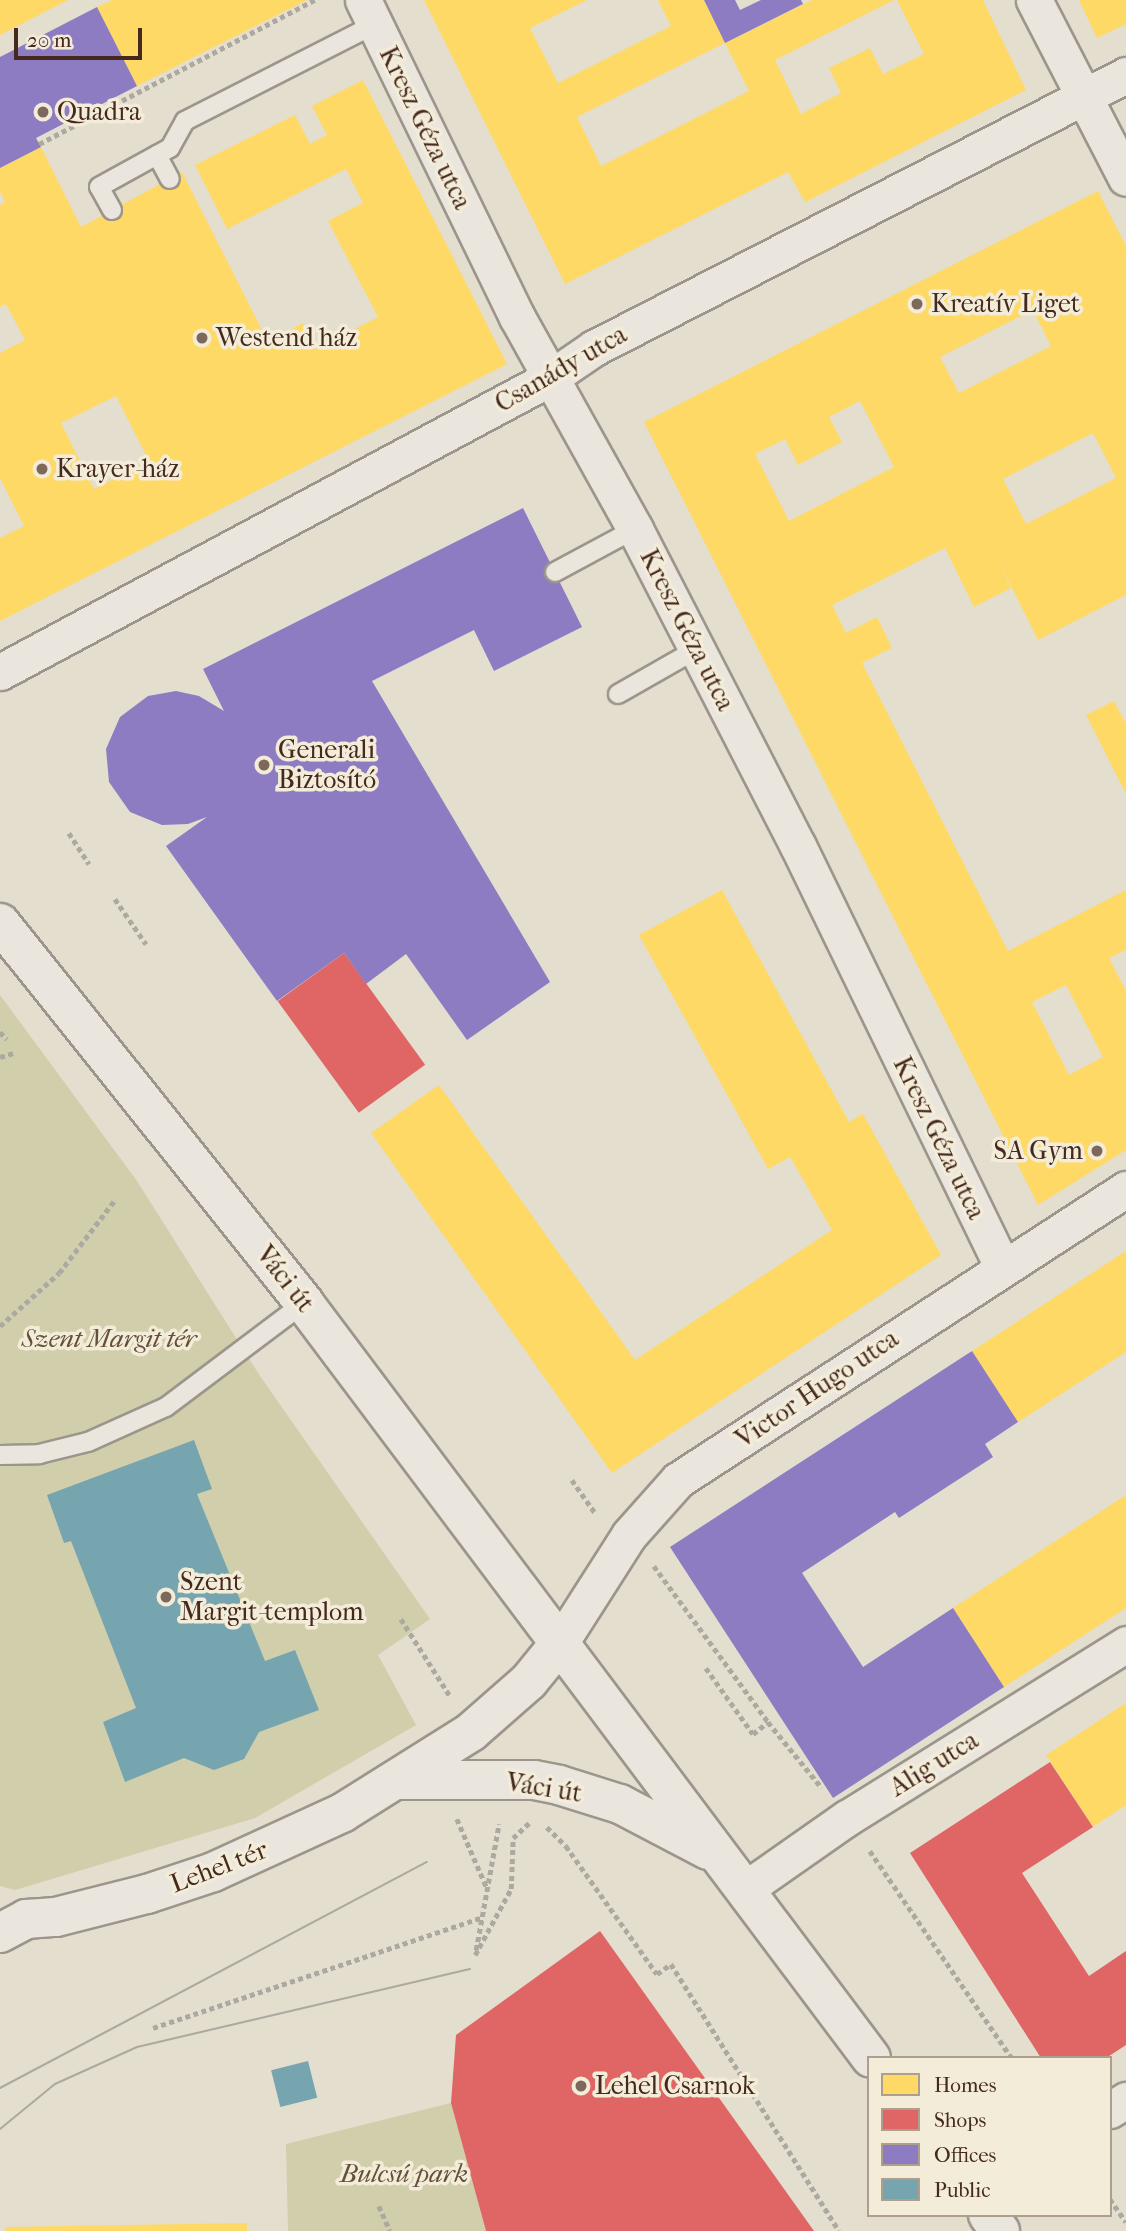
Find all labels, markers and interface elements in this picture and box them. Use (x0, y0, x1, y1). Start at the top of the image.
scale bar (18, 14, 145, 58)
text: 20 m (27, 28, 71, 52)
street label: Kresz Géza utca (372, 42, 478, 214)
place label: Quadra (57, 96, 141, 128)
marker: Quadra (35, 104, 51, 120)
place label: Kreatív Liget (931, 288, 1080, 320)
marker: Kreatív Liget (909, 296, 925, 312)
street label: Csanády utca (490, 319, 632, 419)
place label: Westend ház (216, 322, 357, 354)
marker: Westend ház (194, 330, 210, 346)
place label: Krayer-ház (56, 453, 180, 485)
marker: Krayer-ház (34, 461, 50, 477)
street label: Kresz Géza utca (633, 544, 741, 716)
place label: Generali Biztosító (278, 734, 376, 796)
marker: Generali Biztosító (256, 757, 272, 773)
street label: Kresz Géza utca (886, 1052, 992, 1224)
place label: SA Gym (993, 1135, 1083, 1167)
marker: SA Gym (1089, 1143, 1105, 1159)
street label: Váci út (249, 1239, 321, 1319)
park label: Szent Margit tér (22, 1323, 196, 1355)
street label: Victor Hugo utca (730, 1323, 904, 1455)
place label: Szent Margit-templom (180, 1566, 364, 1628)
marker: Szent Margit-templom (158, 1589, 174, 1605)
street label: Alig utca (884, 1725, 984, 1803)
street label: Váci út (504, 1767, 584, 1809)
street label: Lehel tér (166, 1834, 272, 1900)
legend (867, 2056, 1112, 2217)
place label: Lehel Csarnok (595, 2070, 755, 2102)
text: Homes (934, 2073, 996, 2097)
marker: Lehel Csarnok (573, 2078, 589, 2094)
text: Shops (934, 2108, 986, 2132)
text: Offices (934, 2143, 996, 2167)
park label: Bulcsú park (340, 2158, 468, 2190)
text: Public (934, 2178, 990, 2202)

